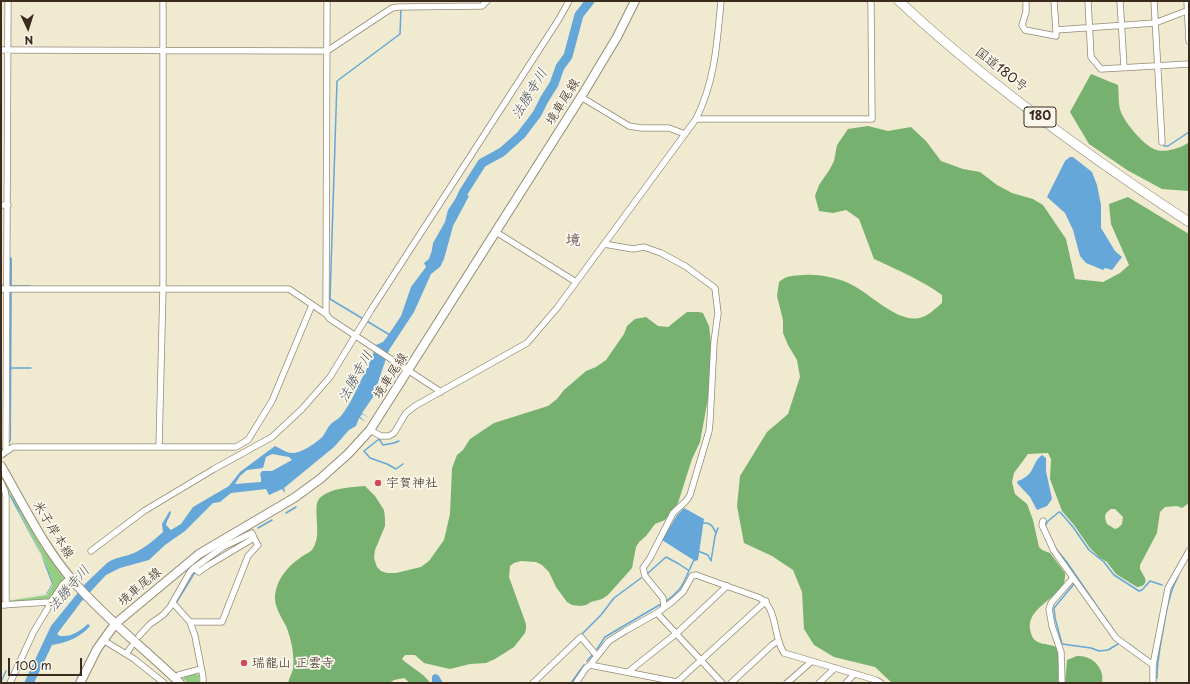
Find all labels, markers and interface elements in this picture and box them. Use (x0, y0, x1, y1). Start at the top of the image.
north arrow (8, 8, 48, 48)
text: N (24, 32, 34, 49)
street label: 国道180号 (972, 45, 1030, 95)
water label: 法勝寺川 (508, 66, 552, 122)
street label: 境車尾線 (543, 76, 583, 128)
road number: 180 (1024, 107, 1056, 127)
district label: 境 (566, 232, 580, 250)
water label: 法勝寺川 (335, 348, 377, 406)
street label: 境車尾線 (370, 350, 412, 402)
place label: 宇賀神社 (386, 475, 438, 491)
marker: 宇賀神社 (373, 478, 383, 488)
street label: 米子岸本線 (29, 498, 77, 562)
water label: 法勝寺川 (44, 562, 94, 616)
street label: 境車尾線 (115, 564, 165, 610)
scale bar (10, 650, 84, 676)
place label: 瑞龍山 正雲寺 (252, 655, 334, 671)
text: 100 m (15, 656, 52, 674)
marker: 瑞龍山 正雲寺 (239, 658, 249, 668)

